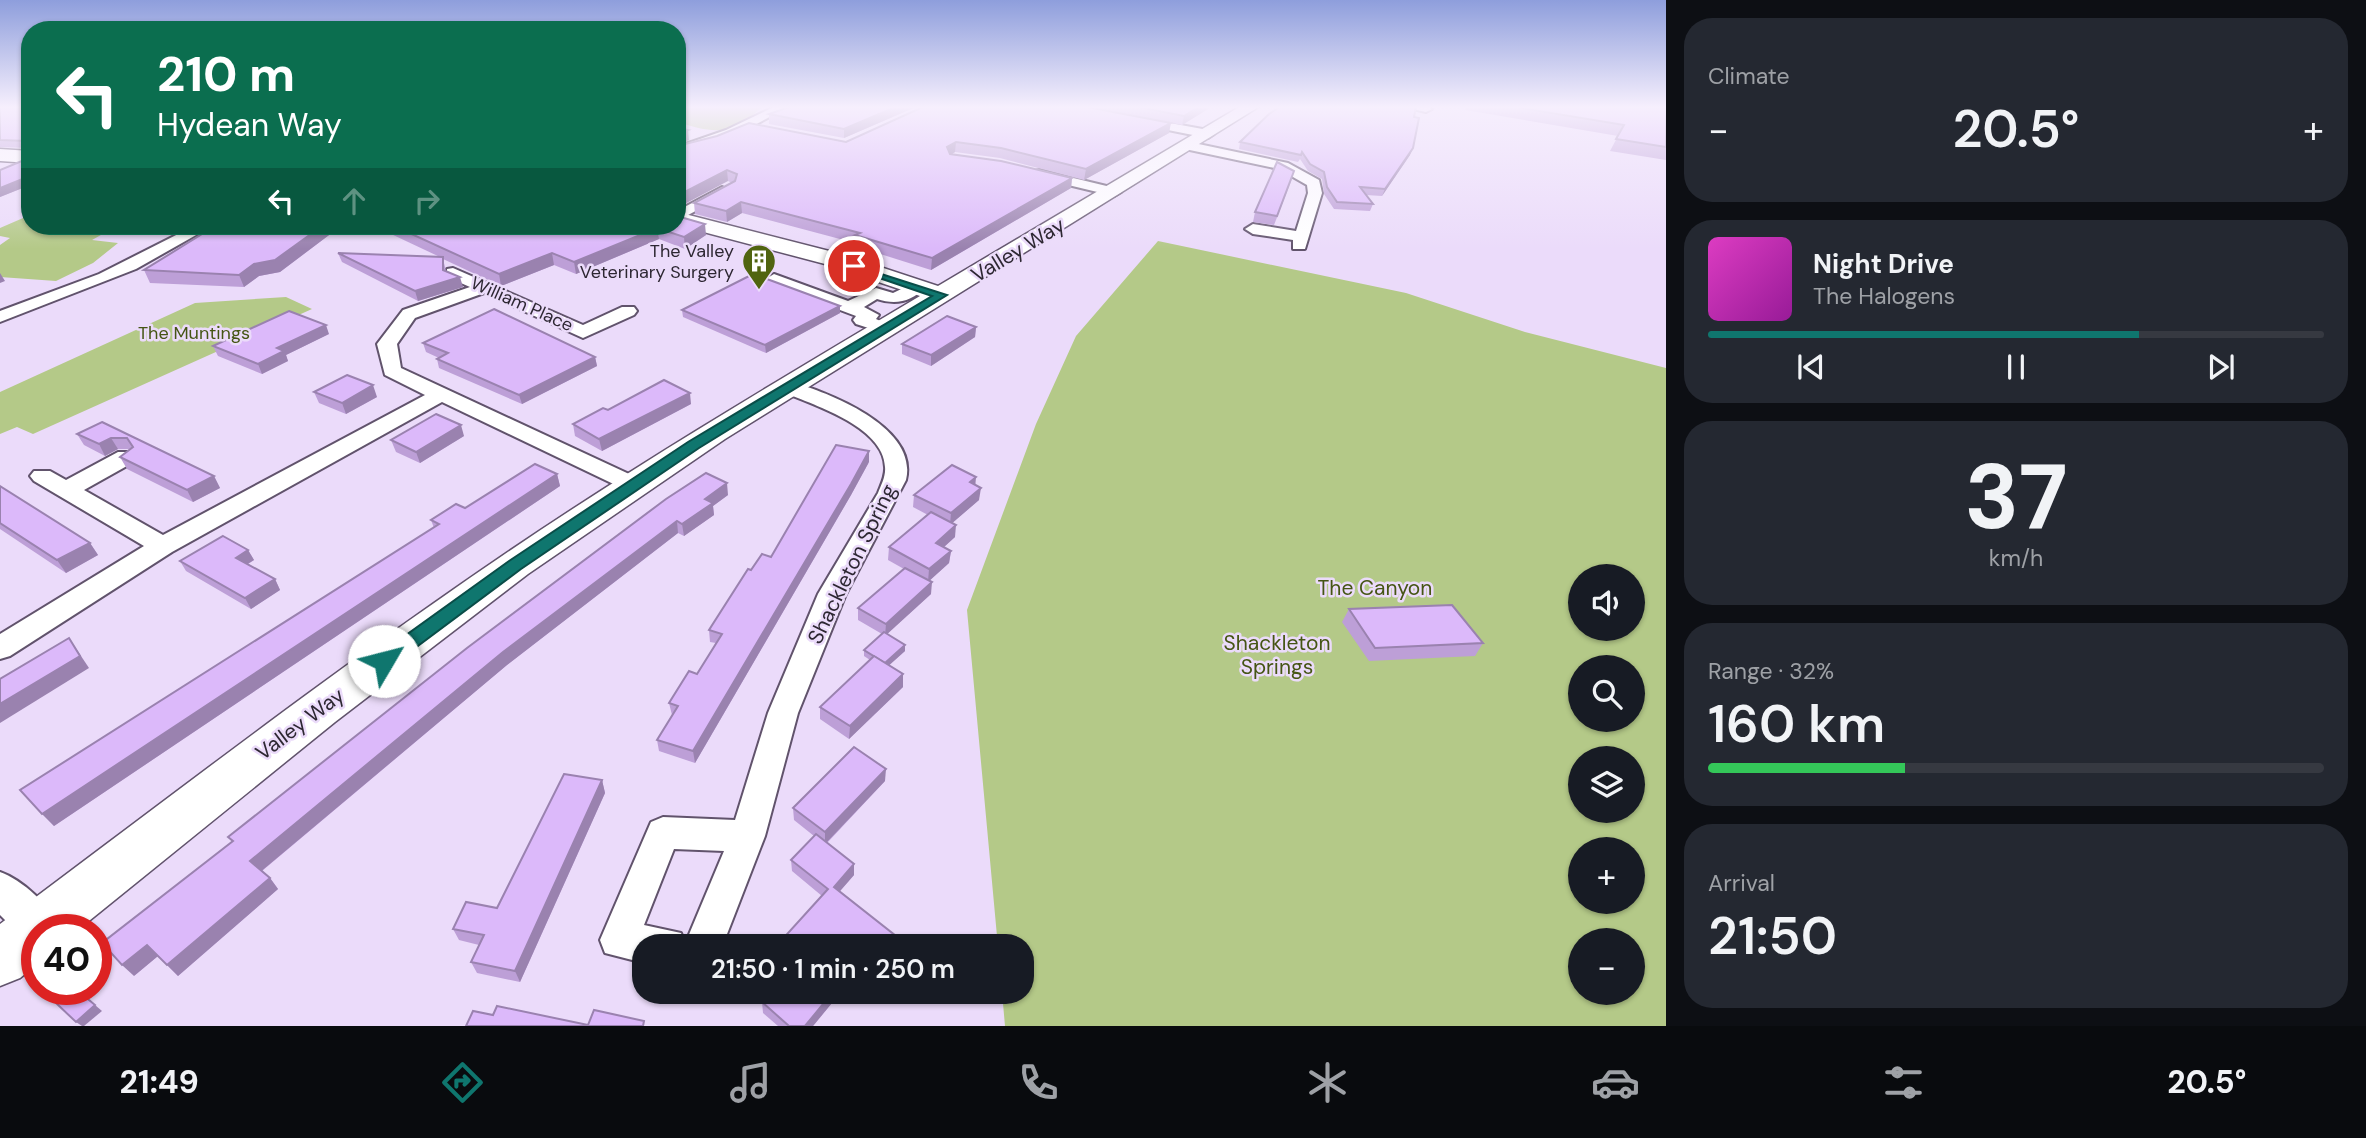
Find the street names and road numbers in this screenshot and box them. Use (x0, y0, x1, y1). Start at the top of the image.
street label: Valley Way (966, 211, 1070, 289)
street label: William Place (467, 271, 577, 337)
street label: Shackleton Spring (801, 479, 903, 649)
street label: Valley Way (250, 681, 350, 767)

